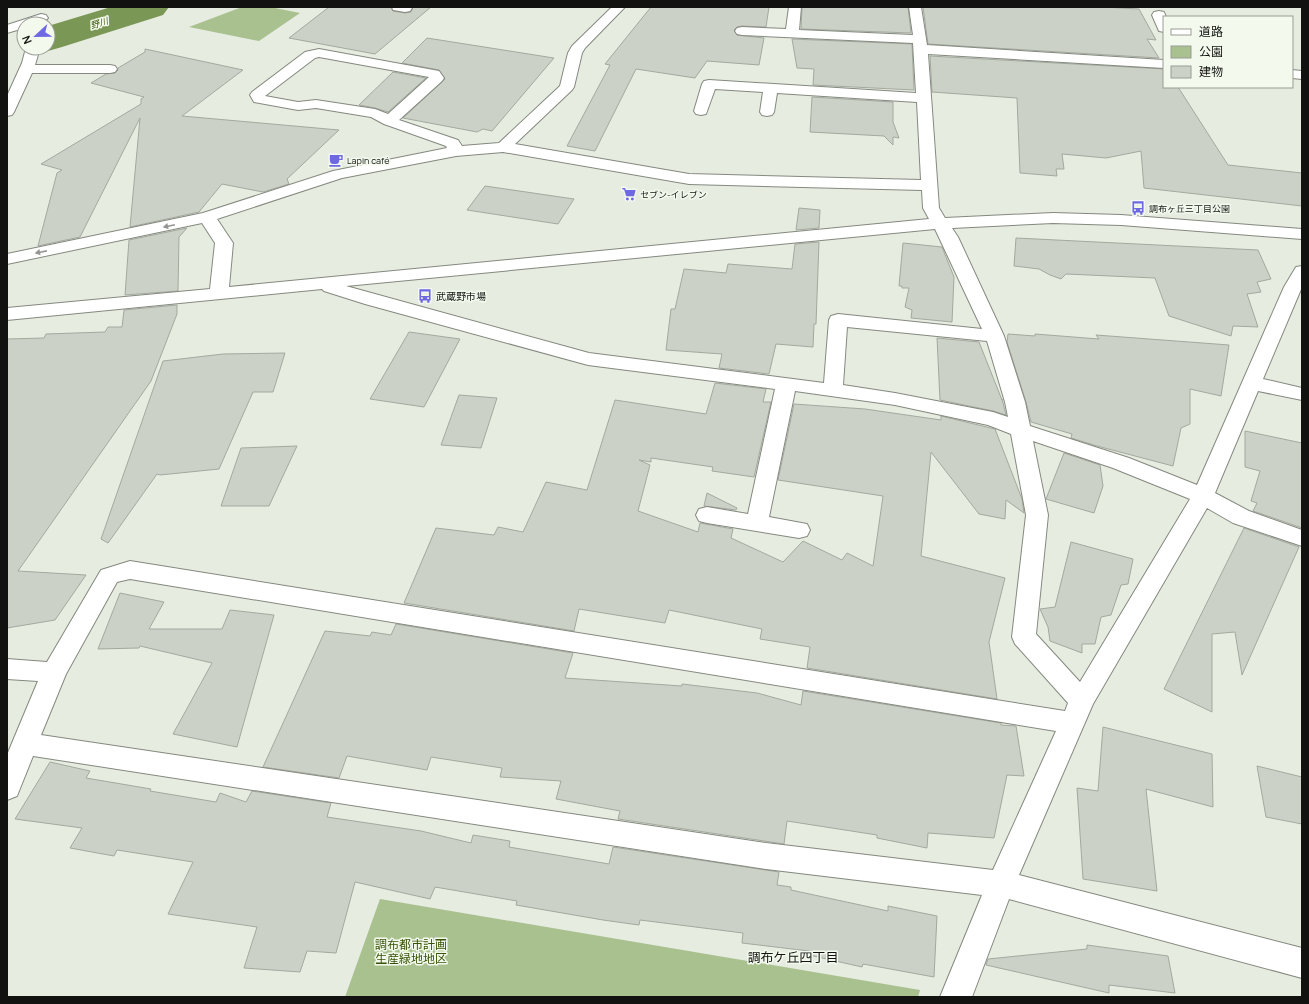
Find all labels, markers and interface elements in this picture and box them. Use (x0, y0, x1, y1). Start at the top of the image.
water label: 野川 (88, 14, 110, 32)
north arrow (16, 16, 56, 56)
legend (1163, 16, 1293, 88)
text: 道路 (1199, 23, 1223, 40)
text: N (18, 33, 35, 46)
text: 公園 (1199, 43, 1223, 60)
text: 建物 (1199, 63, 1223, 80)
cafe icon: Lapin café (328, 152, 344, 168)
place label: Lapin café (347, 154, 390, 167)
supermarket icon: セブン-イレブン (621, 186, 637, 202)
place label: セブン-イレブン (640, 188, 707, 201)
bus stop icon: 調布ヶ丘三丁目公園 (1130, 200, 1146, 216)
place label: 調布ヶ丘三丁目公園 (1149, 202, 1230, 215)
one-way arrow (163, 223, 175, 229)
one-way arrow (35, 249, 48, 255)
bus stop icon: 武蔵野市場 (417, 288, 433, 304)
place label: 武蔵野市場 (436, 289, 486, 303)
park label: 調布都市計画 生産緑地地区 (375, 936, 447, 967)
district label: 調布ケ丘四丁目 (747, 948, 839, 966)

